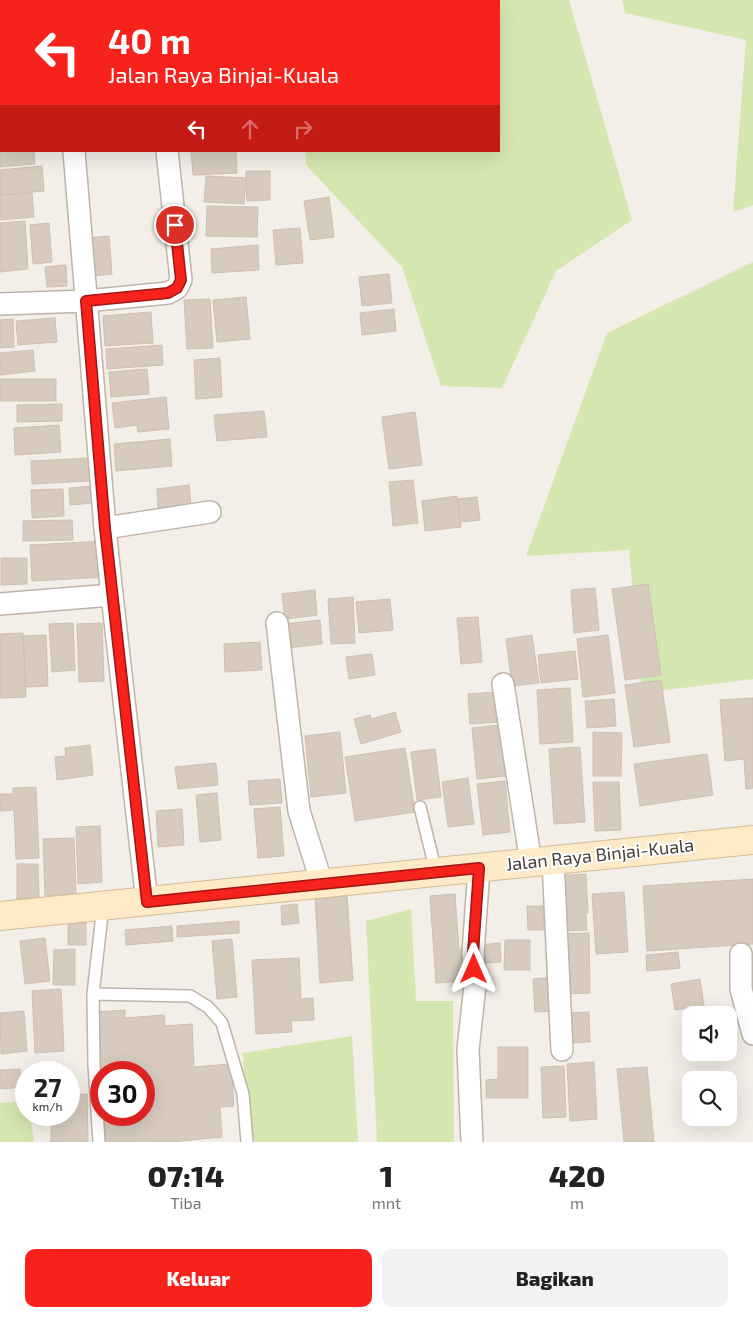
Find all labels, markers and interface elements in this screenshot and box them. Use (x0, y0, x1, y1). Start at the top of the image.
text: 40 m (108, 19, 191, 61)
icon: left (25, 20, 90, 85)
text: Jalan Raya Binjai-Kuala (108, 61, 339, 87)
icon: left (183, 115, 211, 143)
icon: ahead (236, 115, 264, 143)
icon: right (289, 115, 317, 143)
pin (154, 204, 196, 246)
icon: arrive (161, 211, 189, 239)
street label: Jalan Raya Binjai-Kuala (505, 833, 695, 875)
position arrow (447, 942, 499, 994)
map controls (682, 1006, 737, 1126)
button: sound (682, 1006, 737, 1061)
speed limit sign: 30 (90, 1061, 155, 1126)
button: search (682, 1071, 737, 1126)
text: 27 (34, 1072, 61, 1102)
text: km/h (33, 1099, 62, 1113)
text: 07:14 (148, 1157, 224, 1193)
text: 1 (380, 1157, 393, 1193)
text: 420 (549, 1157, 605, 1193)
text: Tiba (170, 1193, 201, 1212)
text: mnt (372, 1193, 401, 1212)
text: m (570, 1193, 584, 1212)
button: Keluar (25, 1249, 372, 1307)
button: Bagikan (382, 1249, 728, 1307)

